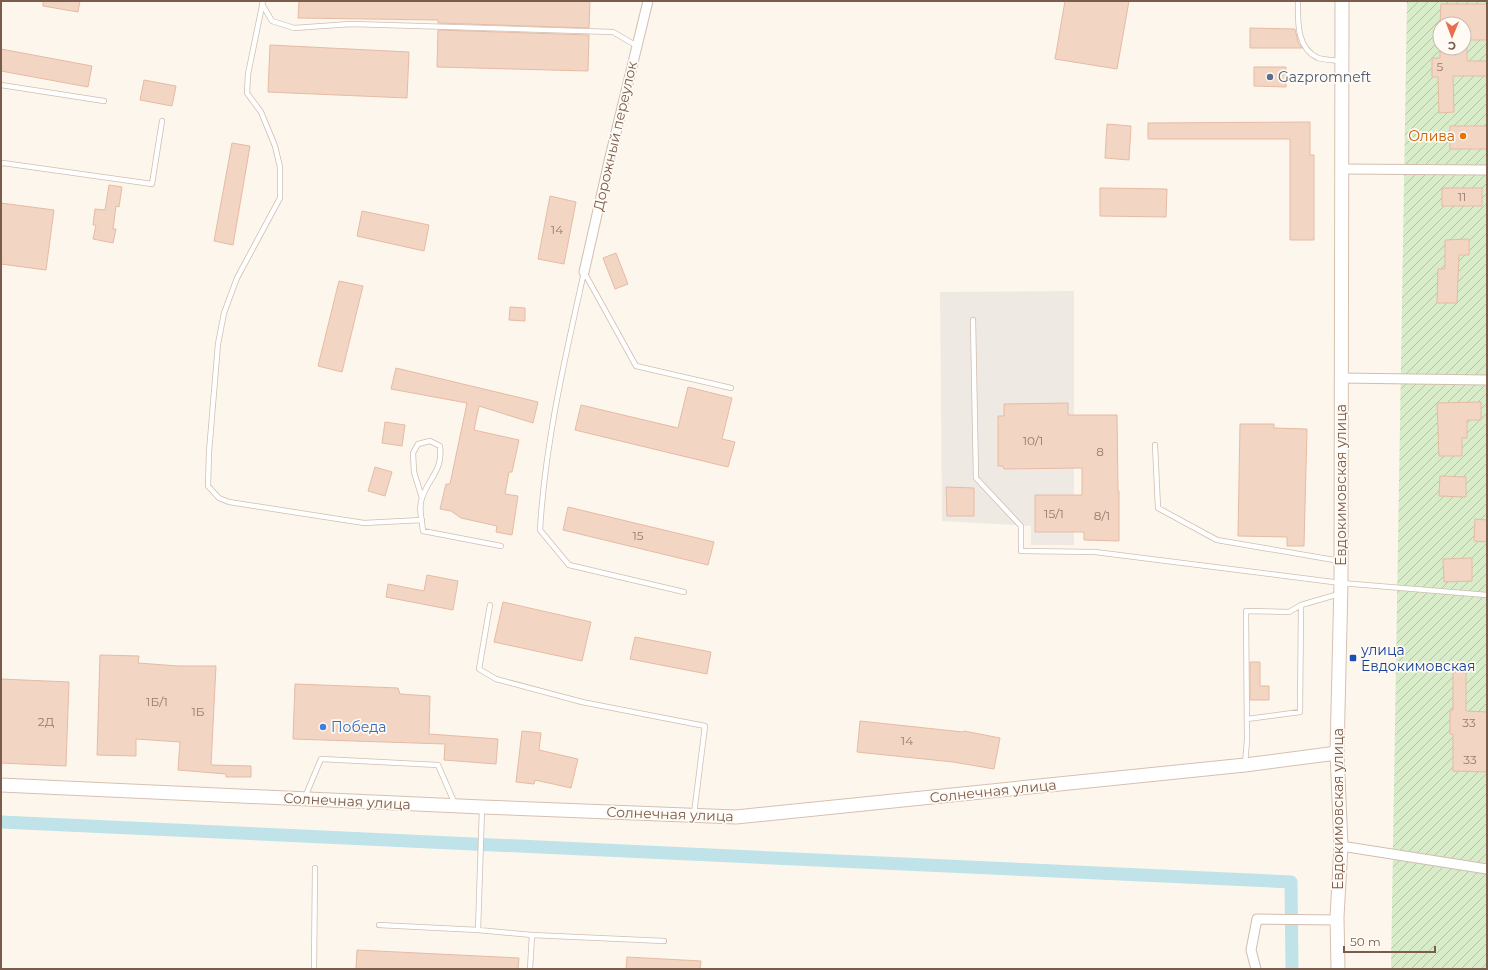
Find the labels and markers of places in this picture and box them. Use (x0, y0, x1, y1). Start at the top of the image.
place label: Gazpromneft (1278, 68, 1371, 86)
marker: Gazpromneft (1265, 72, 1275, 82)
place label: Олива (1408, 127, 1455, 145)
marker: Олива (1458, 131, 1468, 141)
place label: улица Евдокимовская (1360, 641, 1476, 675)
marker: улица Евдокимовская (1348, 653, 1358, 663)
place label: Победа (331, 718, 386, 736)
marker: Победа (318, 722, 328, 732)

